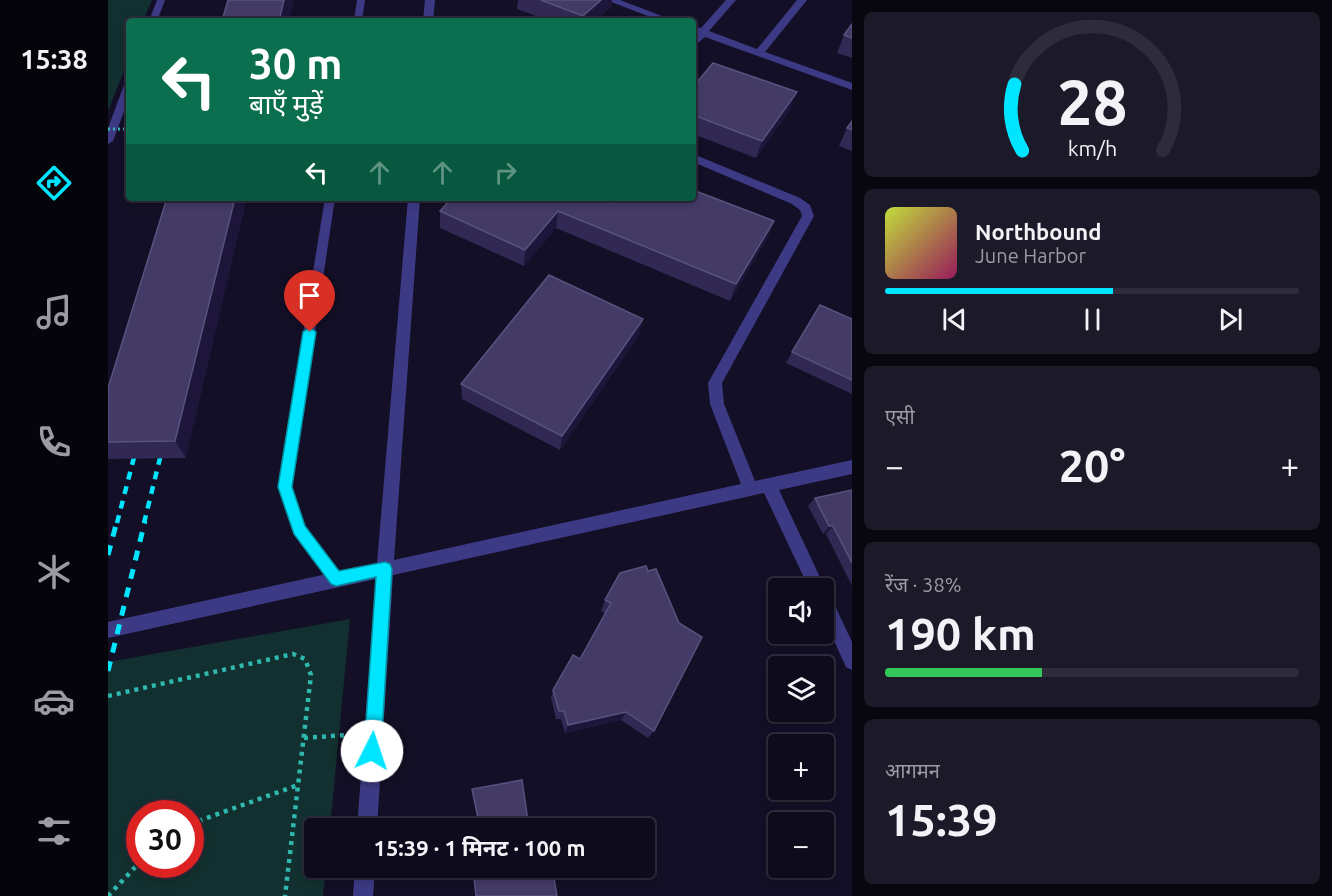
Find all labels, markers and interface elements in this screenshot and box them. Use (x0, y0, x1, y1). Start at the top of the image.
text: 30 m (249, 40, 343, 87)
icon: left (150, 42, 228, 120)
text: 15:38 (20, 44, 88, 74)
text: 28 (1057, 68, 1127, 138)
text: बाएँ मुड़ें (249, 89, 323, 119)
text: km/h (1067, 137, 1117, 161)
icon: left (300, 156, 333, 189)
icon: ahead (363, 156, 396, 189)
icon: ahead (426, 156, 459, 189)
icon: right (489, 156, 522, 189)
icon: directions (33, 162, 75, 204)
text: Northbound (975, 219, 1101, 244)
text: June Harbor (975, 244, 1086, 267)
pin (284, 270, 335, 332)
icon: arrive (293, 279, 326, 312)
icon: music (33, 291, 75, 333)
icon: previous (938, 303, 971, 336)
icon: pause (1076, 303, 1109, 336)
icon: next (1214, 303, 1247, 336)
text: एसी (885, 405, 915, 428)
icon: phone (33, 421, 75, 463)
text: 20° (1059, 440, 1125, 491)
text: − (885, 447, 904, 484)
text: + (1280, 447, 1299, 484)
icon: climate (33, 551, 75, 593)
text: रेंज · 38% (885, 573, 961, 596)
map controls (768, 578, 834, 878)
button: sound (768, 578, 834, 644)
text: 190 km (885, 608, 1036, 659)
button: layers (768, 656, 834, 722)
icon: car (33, 680, 75, 722)
position arrow (340, 719, 404, 783)
button: + (768, 734, 834, 800)
text: आगमन (885, 759, 940, 782)
text: 15:39 (885, 794, 998, 845)
speed limit sign: 30 (126, 800, 204, 878)
icon: filters (33, 810, 75, 852)
button: − (768, 812, 834, 878)
text: 15:39 · 1 मिनट · 100 m (374, 835, 585, 860)

